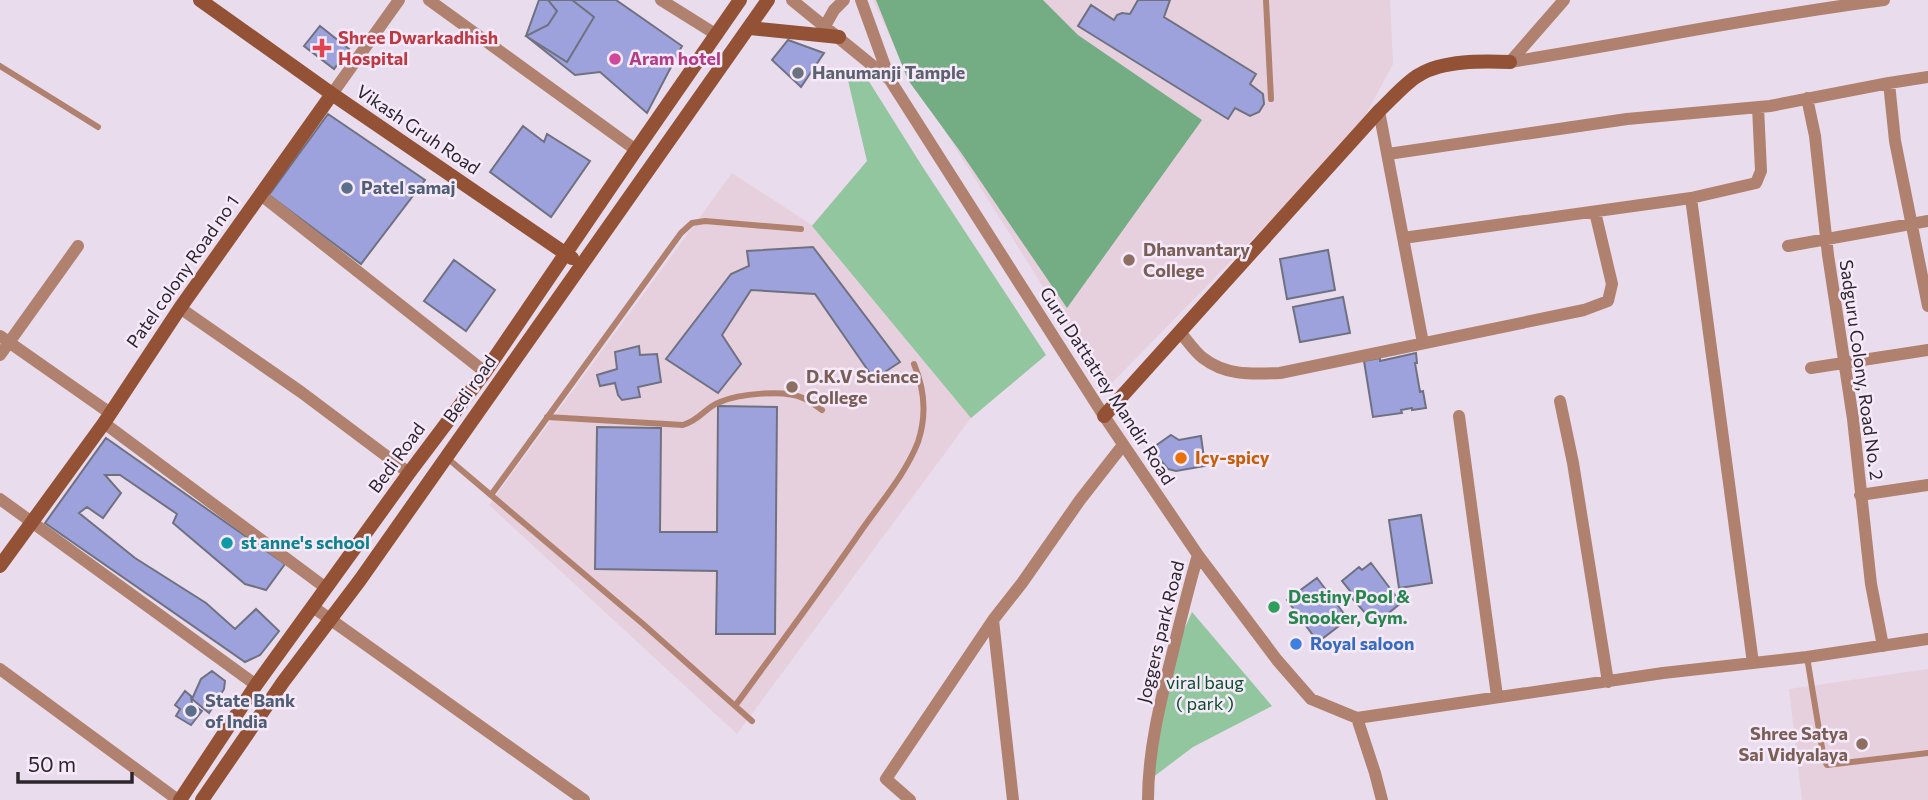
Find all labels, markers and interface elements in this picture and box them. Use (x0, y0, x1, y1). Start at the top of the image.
place label: Shree Dwarkadhish Hospital (338, 26, 498, 69)
marker: Shree Dwarkadhish Hospital (312, 38, 332, 58)
place label: Aram hotel (629, 47, 721, 69)
marker: Aram hotel (607, 51, 623, 67)
place label: Hanumanji Tample (812, 61, 965, 83)
marker: Hanumanji Tample (790, 65, 806, 81)
street label: Vikash Gruh Road (353, 80, 485, 179)
place label: Patel samaj (361, 176, 456, 198)
marker: Patel samaj (339, 180, 355, 196)
street label: Patel colony Road no 1 (121, 191, 243, 352)
place label: Dhanvantary College (1143, 238, 1250, 281)
marker: Dhanvantary College (1121, 252, 1137, 268)
street label: Sadguru Colony, Road No. 2 (1836, 258, 1888, 482)
street label: Guru Dattatrey Mandir Road (1036, 282, 1180, 489)
street label: Bedi road (438, 351, 500, 426)
place label: D.K.V Science College (806, 365, 919, 408)
marker: D.K.V Science College (784, 379, 800, 395)
street label: Bedi Road (363, 418, 429, 497)
place label: Icy-spicy (1195, 446, 1270, 468)
marker: Icy-spicy (1173, 450, 1189, 466)
place label: st anne's school (241, 531, 370, 553)
marker: st anne's school (219, 535, 235, 551)
street label: Joggers park Road (1132, 558, 1188, 705)
place label: Destiny Pool & Snooker, Gym. (1288, 585, 1410, 628)
marker: Destiny Pool & Snooker, Gym. (1266, 599, 1282, 615)
place label: Royal saloon (1310, 632, 1414, 654)
marker: Royal saloon (1288, 636, 1304, 652)
park label: viral baug ( park ) (1166, 671, 1244, 714)
place label: State Bank of India (205, 689, 296, 732)
marker: State Bank of India (183, 703, 199, 719)
place label: Shree Satya Sai Vidyalaya (1738, 722, 1848, 765)
marker: Shree Satya Sai Vidyalaya (1854, 736, 1870, 752)
scale bar (18, 740, 131, 784)
text: 50 m (28, 751, 76, 776)

